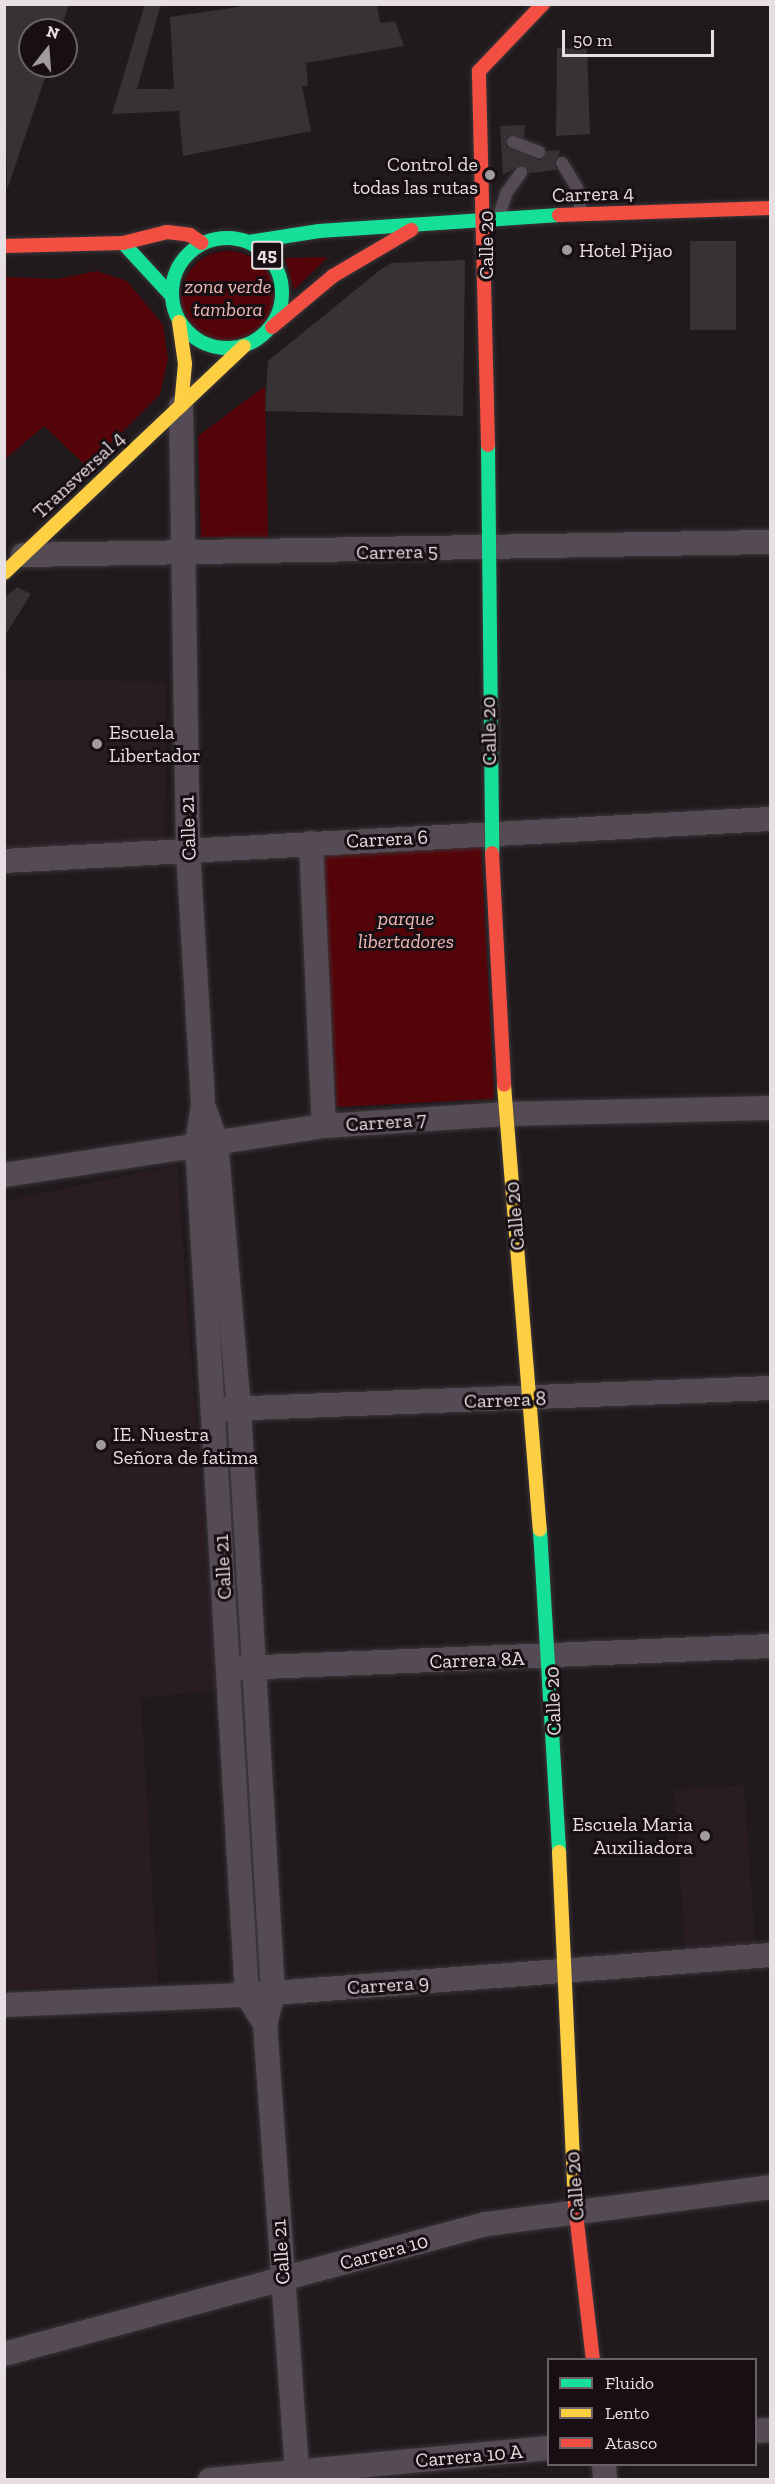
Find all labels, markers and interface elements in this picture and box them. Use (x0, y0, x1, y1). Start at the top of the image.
north arrow (18, 18, 78, 78)
scale bar (565, 18, 716, 56)
text: N (44, 21, 61, 43)
text: 50 m (573, 29, 612, 51)
place label: Control de todas las rutas (353, 152, 478, 199)
marker: Control de todas las rutas (483, 168, 497, 182)
street label: Carrera 4 (552, 181, 634, 207)
street label: Calle 20 (474, 211, 498, 279)
place label: Hotel Pijao (579, 238, 673, 262)
road number: 45 (250, 240, 284, 270)
marker: Hotel Pijao (560, 243, 574, 257)
park label: zona verde tambora (184, 275, 272, 322)
street label: Transversal 4 (28, 426, 130, 524)
street label: Carrera 5 (356, 539, 438, 565)
street label: Calle 20 (476, 696, 502, 766)
place label: Escuela Libertador (109, 720, 201, 767)
marker: Escuela Libertador (90, 737, 104, 751)
street label: Calle 21 (175, 795, 201, 861)
street label: Carrera 6 (345, 825, 429, 853)
park label: parque libertadores (358, 907, 454, 954)
street label: Carrera 7 (345, 1107, 427, 1137)
street label: Calle 20 (500, 1181, 530, 1251)
street label: Carrera 8 (464, 1387, 546, 1413)
place label: IE. Nuestra Señora de fatima (113, 1422, 258, 1469)
marker: IE. Nuestra Señora de fatima (94, 1438, 108, 1452)
street label: Calle 21 (209, 1534, 237, 1600)
street label: Carrera 8A (429, 1646, 525, 1674)
street label: Calle 20 (540, 1666, 566, 1736)
place label: Escuela Maria Auxiliadora (572, 1812, 693, 1859)
marker: Escuela Maria Auxiliadora (698, 1829, 712, 1843)
street label: Carrera 9 (346, 1970, 430, 2000)
street label: Calle 20 (561, 2151, 589, 2221)
street label: Calle 21 (267, 2219, 295, 2285)
street label: Carrera 10 (337, 2229, 431, 2275)
legend (547, 2358, 757, 2466)
text: Fluido (605, 2372, 654, 2394)
text: Lento (605, 2402, 650, 2424)
text: Atasco (605, 2432, 657, 2454)
street label: Carrera 10 A (414, 2439, 524, 2473)

